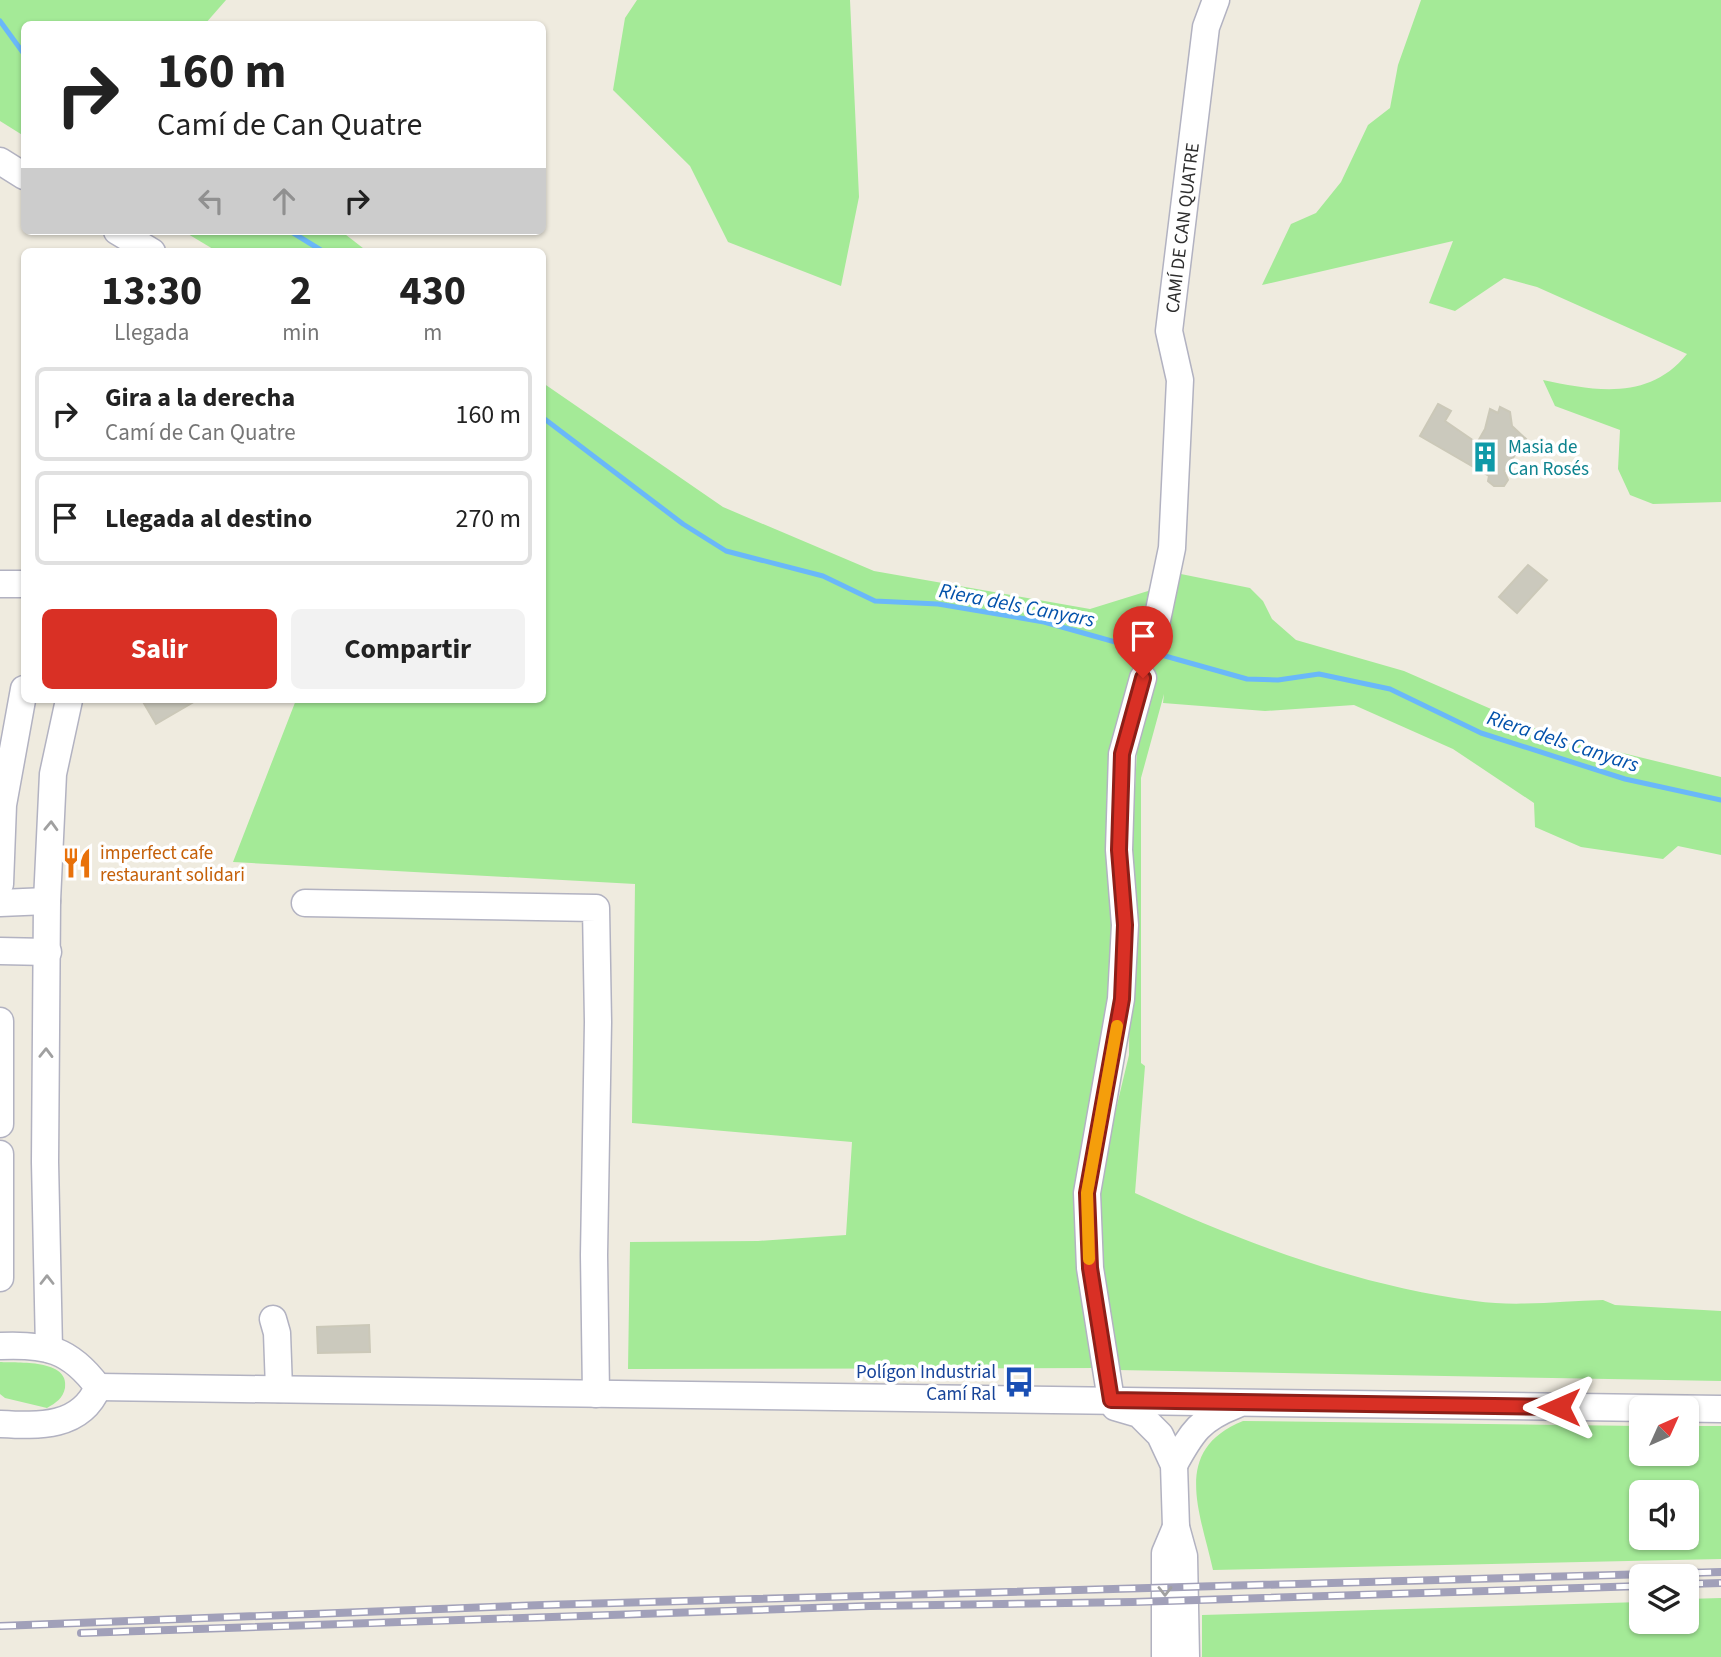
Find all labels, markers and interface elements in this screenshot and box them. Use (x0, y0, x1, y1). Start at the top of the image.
text: 160 m (157, 37, 286, 107)
icon: right (42, 49, 133, 140)
text: Camí de Can Quatre (157, 102, 422, 148)
street label: CAMÍ DE CAN QUATRE (1159, 141, 1207, 315)
icon: left (192, 182, 230, 220)
icon: ahead (265, 182, 303, 220)
icon: right (338, 182, 376, 220)
text: 13:30 (101, 261, 202, 321)
text: 2 (290, 261, 312, 321)
text: 430 (399, 261, 466, 321)
text: Llegada (114, 316, 189, 349)
text: min (282, 316, 320, 349)
text: m (423, 316, 442, 349)
text: Gira a la derecha (105, 379, 295, 416)
icon: right (46, 395, 84, 433)
text: 160 m (455, 396, 521, 433)
text: Camí de Can Quatre (105, 416, 296, 449)
place label: Masia de Can Rosés (1508, 434, 1589, 483)
building icon: Masia de Can Rosés (1468, 440, 1502, 474)
icon: arrive (46, 499, 84, 537)
text: Llegada al destino (105, 500, 312, 537)
text: 270 m (455, 500, 521, 537)
water label: Riera dels Canyars (937, 575, 1097, 635)
pin (1113, 606, 1173, 678)
button: Salir (42, 609, 277, 689)
button: Compartir (291, 609, 525, 689)
icon: arrive (1124, 617, 1162, 655)
water label: Riera dels Canyars (1483, 702, 1643, 780)
one-way arrow (44, 820, 59, 831)
place label: imperfect cafe restaurant solidari (100, 840, 245, 889)
restaurant icon: imperfect cafe restaurant solidari (60, 846, 94, 880)
one-way arrow (39, 1047, 54, 1058)
one-way arrow (39, 1275, 55, 1285)
place label: Polígon Industrial Camí Ral (856, 1359, 996, 1408)
bus stop icon: Polígon Industrial Camí Ral (1002, 1365, 1036, 1399)
position arrow (1522, 1370, 1596, 1444)
north arrow (1629, 1396, 1699, 1466)
map controls (1629, 1396, 1699, 1634)
button: sound (1629, 1480, 1699, 1550)
button: layers (1629, 1564, 1699, 1634)
one-way arrow (1157, 1586, 1173, 1597)

